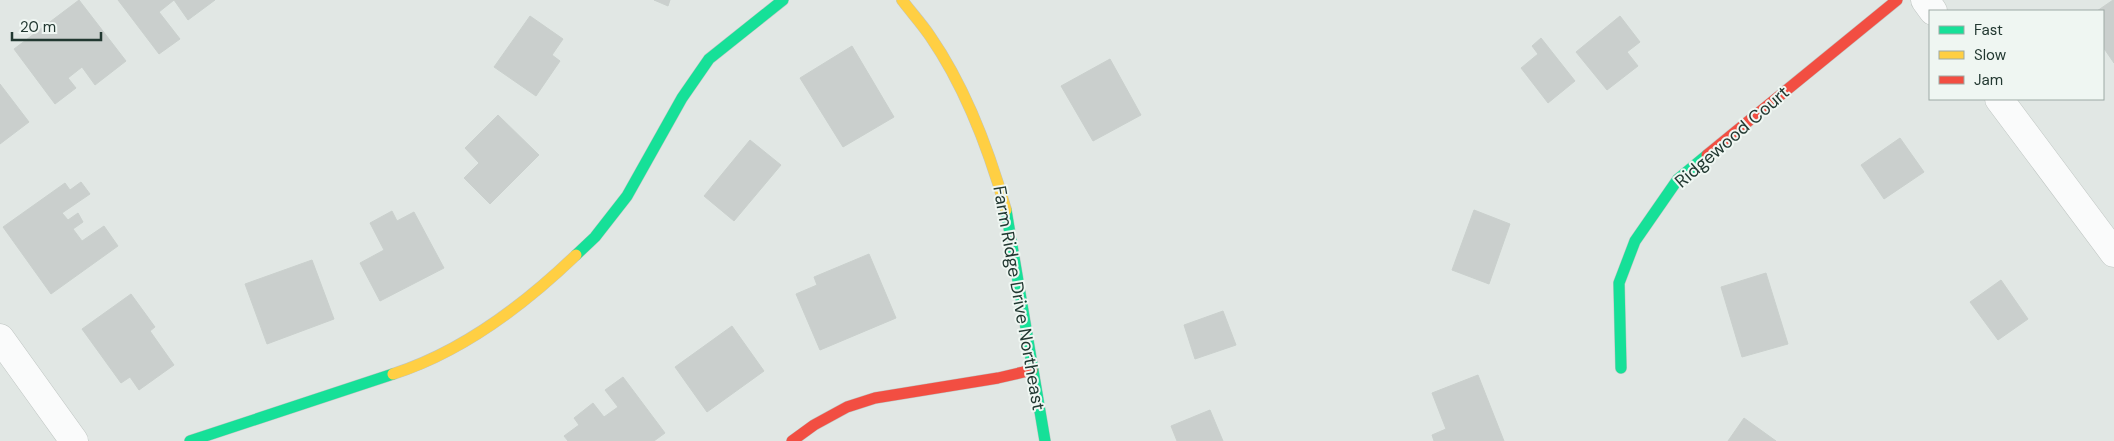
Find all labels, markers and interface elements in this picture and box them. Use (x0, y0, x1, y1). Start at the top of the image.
scale bar (12, 10, 101, 42)
legend (1929, 10, 2104, 100)
text: 20 m (20, 17, 56, 37)
text: Fast (1974, 20, 2003, 40)
text: Slow (1974, 45, 2007, 65)
text: Jam (1974, 70, 2003, 90)
street label: Ridgewood Court (1670, 81, 1794, 193)
street label: Farm Ridge Drive Northeast (987, 184, 1051, 412)

